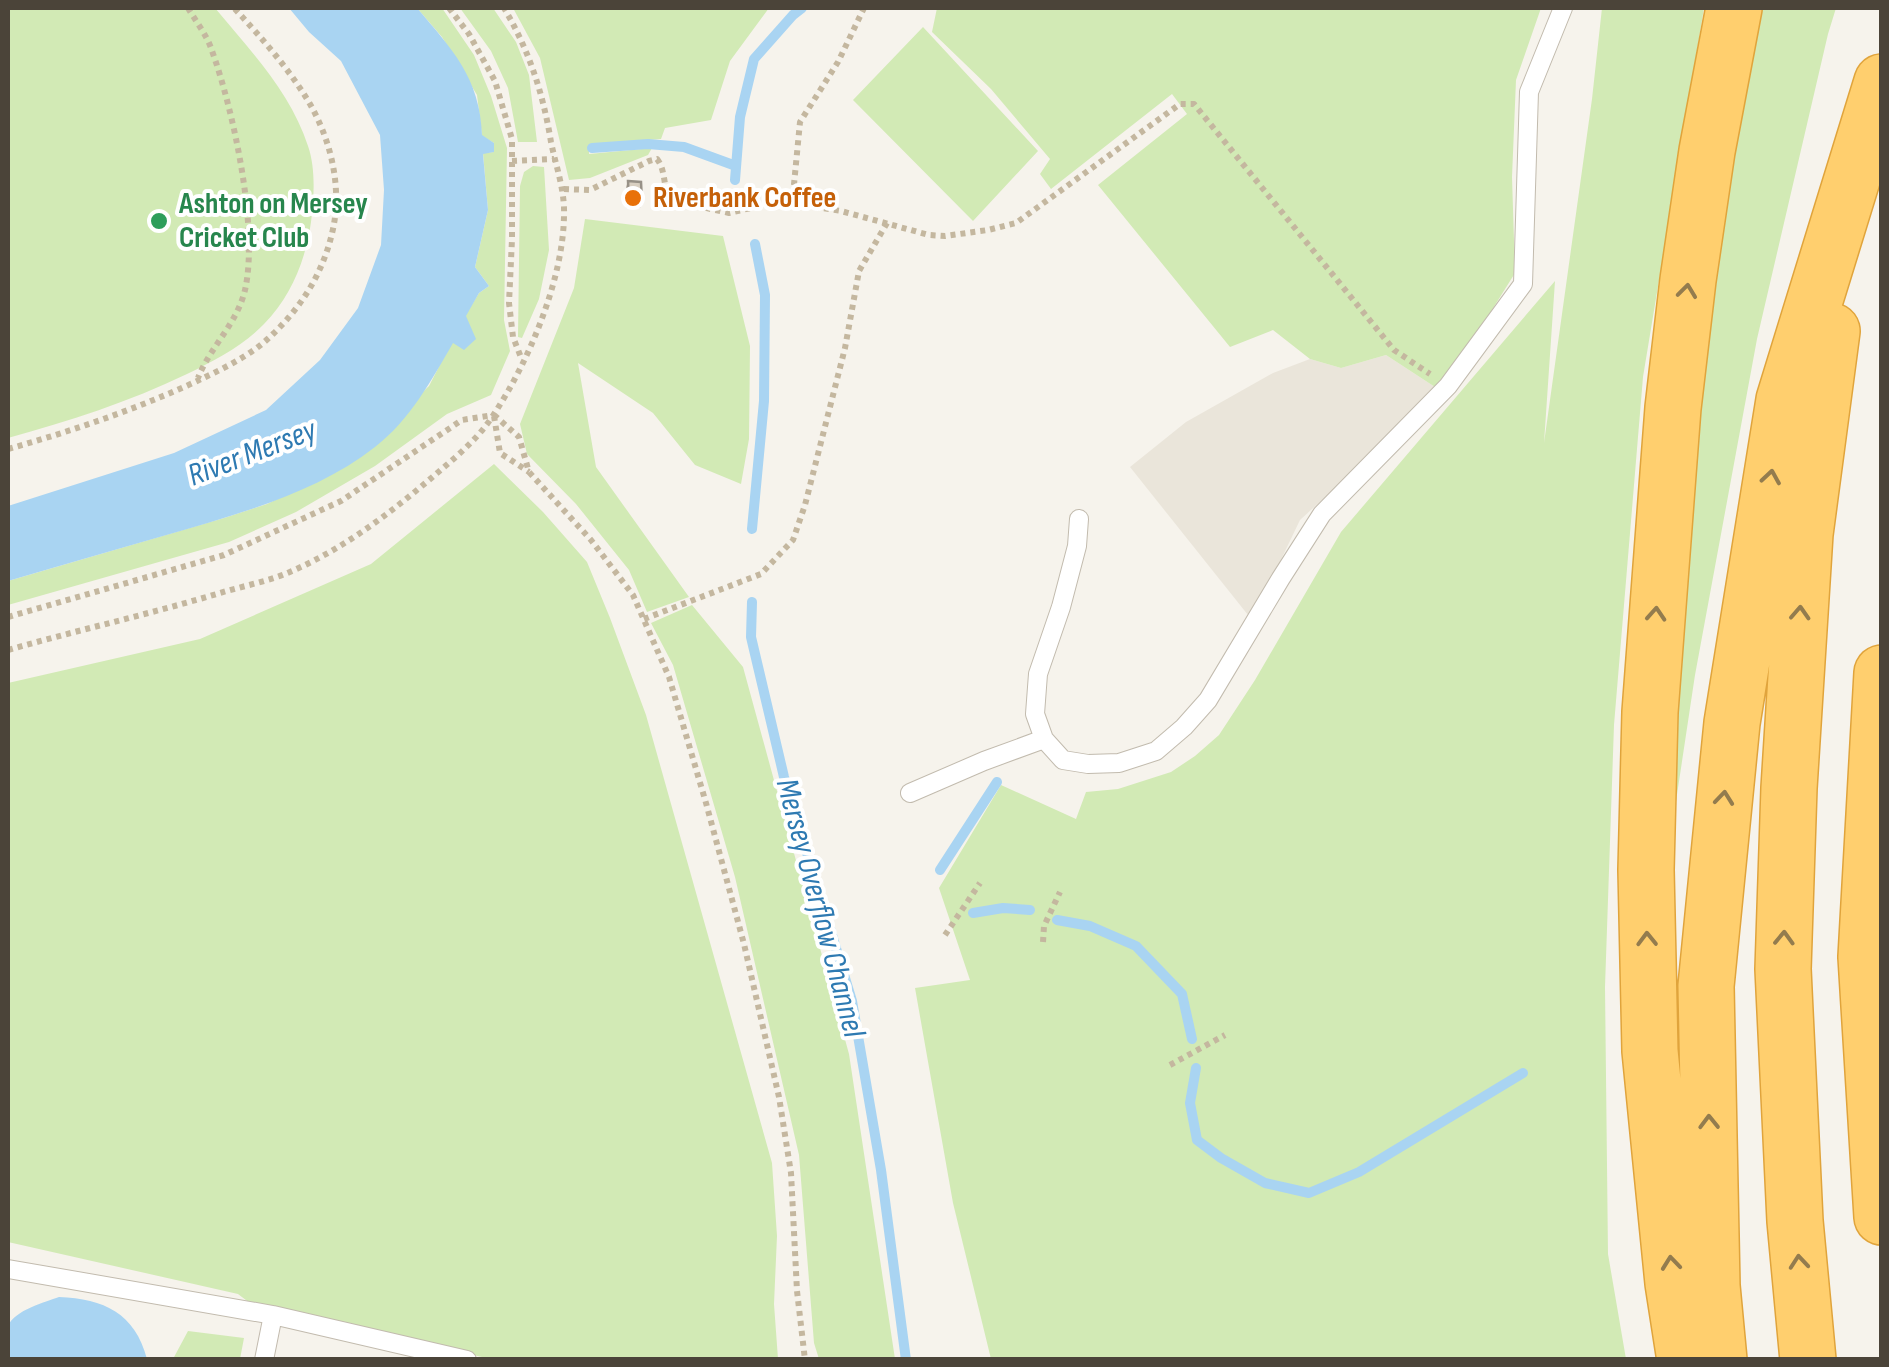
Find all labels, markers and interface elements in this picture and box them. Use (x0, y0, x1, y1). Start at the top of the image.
place label: Riverbank Coffee (653, 180, 836, 216)
place label: Ashton on Mersey Cricket Club (178, 186, 368, 256)
marker: Riverbank Coffee (622, 187, 644, 209)
marker: Ashton on Mersey Cricket Club (148, 210, 170, 232)
one-way arrow (1676, 283, 1697, 299)
water label: River Mersey (182, 410, 322, 495)
one-way arrow (1760, 469, 1781, 485)
one-way arrow (1789, 605, 1810, 621)
one-way arrow (1645, 606, 1666, 622)
water label: Mersey Overflow Channel (767, 775, 874, 1043)
one-way arrow (1713, 790, 1735, 806)
one-way arrow (1773, 929, 1794, 945)
one-way arrow (1637, 931, 1658, 947)
one-way arrow (1698, 1114, 1719, 1130)
one-way arrow (1788, 1254, 1810, 1270)
one-way arrow (1661, 1255, 1682, 1271)

